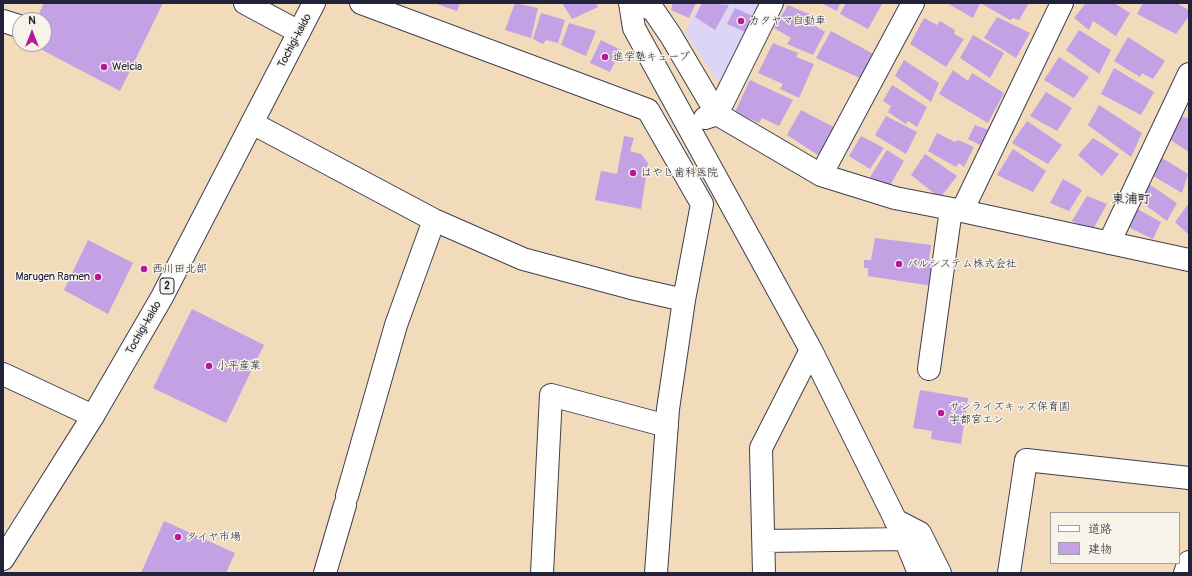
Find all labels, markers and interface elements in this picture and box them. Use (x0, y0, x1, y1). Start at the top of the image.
north arrow (12, 12, 52, 52)
street label: Tochigi-kaido (275, 12, 315, 70)
text: N (28, 14, 36, 27)
place label: カタヤマ自動車 (749, 14, 826, 28)
marker: カタヤマ自動車 (736, 16, 746, 26)
place label: 進学塾キューブ (613, 50, 690, 64)
marker: 進学塾キューブ (600, 52, 610, 62)
place label: Welcia (112, 60, 142, 74)
marker: Welcia (99, 62, 109, 72)
place label: はやし歯科医院 (641, 166, 718, 180)
marker: はやし歯科医院 (628, 168, 638, 178)
district label: 東浦町 (1112, 192, 1150, 208)
place label: パルシステム株式会社 (907, 257, 1017, 271)
marker: パルシステム株式会社 (894, 259, 904, 269)
place label: 西川田北部 (152, 262, 207, 276)
marker: 西川田北部 (139, 264, 149, 274)
place label: Marugen Ramen (15, 270, 90, 284)
marker: Marugen Ramen (93, 272, 103, 282)
road number: 2 (160, 278, 174, 294)
street label: Tochigi-kaido (123, 299, 165, 357)
place label: 小平産業 (217, 359, 261, 373)
marker: 小平産業 (204, 361, 214, 371)
place label: サンライズキッズ保育園 宇都宮エン (949, 400, 1070, 426)
marker: サンライズキッズ保育園 宇都宮エン (936, 408, 946, 418)
legend (1050, 512, 1180, 564)
text: 道路 (1088, 522, 1112, 537)
place label: タイヤ市場 (186, 530, 241, 544)
marker: タイヤ市場 (173, 532, 183, 542)
text: 建物 (1088, 542, 1112, 557)

